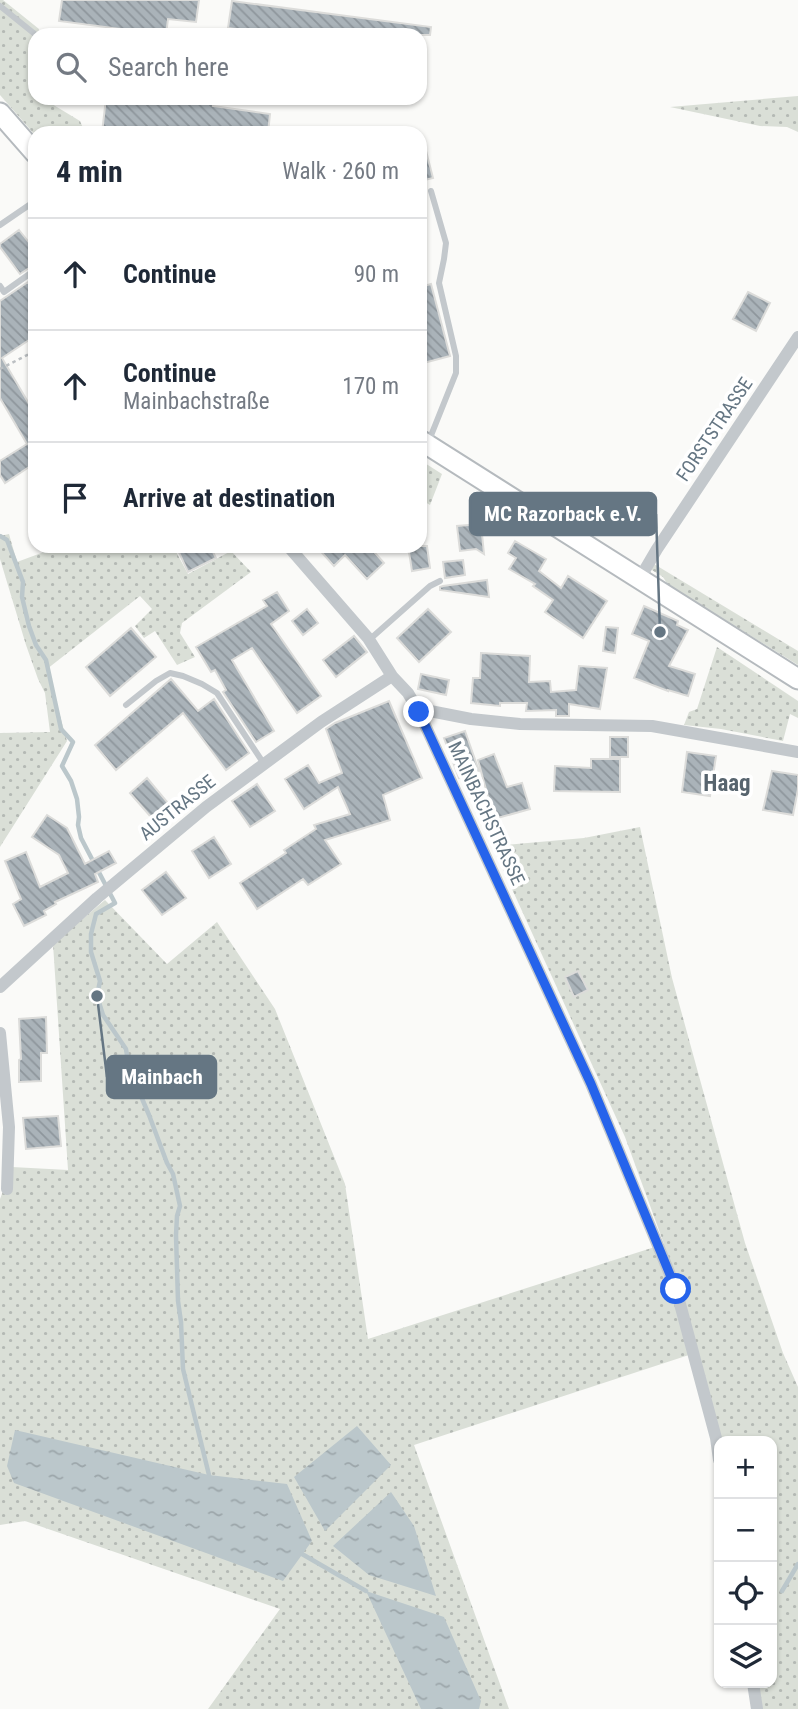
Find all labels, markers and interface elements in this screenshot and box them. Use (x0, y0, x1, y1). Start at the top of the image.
search box (28, 28, 427, 105)
icon: search (52, 48, 90, 86)
text: Search here (108, 52, 229, 82)
text: 4 min (56, 154, 123, 189)
text: Walk · 260 m (282, 158, 399, 185)
icon: ahead (56, 255, 94, 293)
text: Continue (123, 259, 216, 289)
text: 90 m (354, 261, 399, 288)
text: Continue (123, 358, 216, 388)
icon: ahead (56, 367, 94, 405)
text: 170 m (342, 373, 399, 400)
street label: FORSTSTRASSE (671, 373, 758, 486)
text: Mainbachstraße (123, 388, 270, 415)
icon: arrive (56, 479, 94, 517)
text: Arrive at destination (123, 483, 335, 513)
callout: MC Razorback e.V. (470, 493, 656, 535)
text: MC Razorback e.V. (484, 502, 642, 526)
route end (403, 696, 434, 727)
street label: MAINBACHSTRASSE (443, 738, 530, 889)
street label: AUSTRASSE (135, 770, 220, 845)
district label: Haag (703, 770, 751, 797)
callout: Mainbach (107, 1056, 216, 1098)
text: Mainbach (121, 1065, 203, 1089)
route start (660, 1273, 691, 1304)
map controls (714, 1436, 777, 1688)
button: + (714, 1436, 777, 1499)
button: − (714, 1499, 777, 1562)
button: locate (714, 1562, 777, 1625)
button: layers (714, 1625, 777, 1688)

